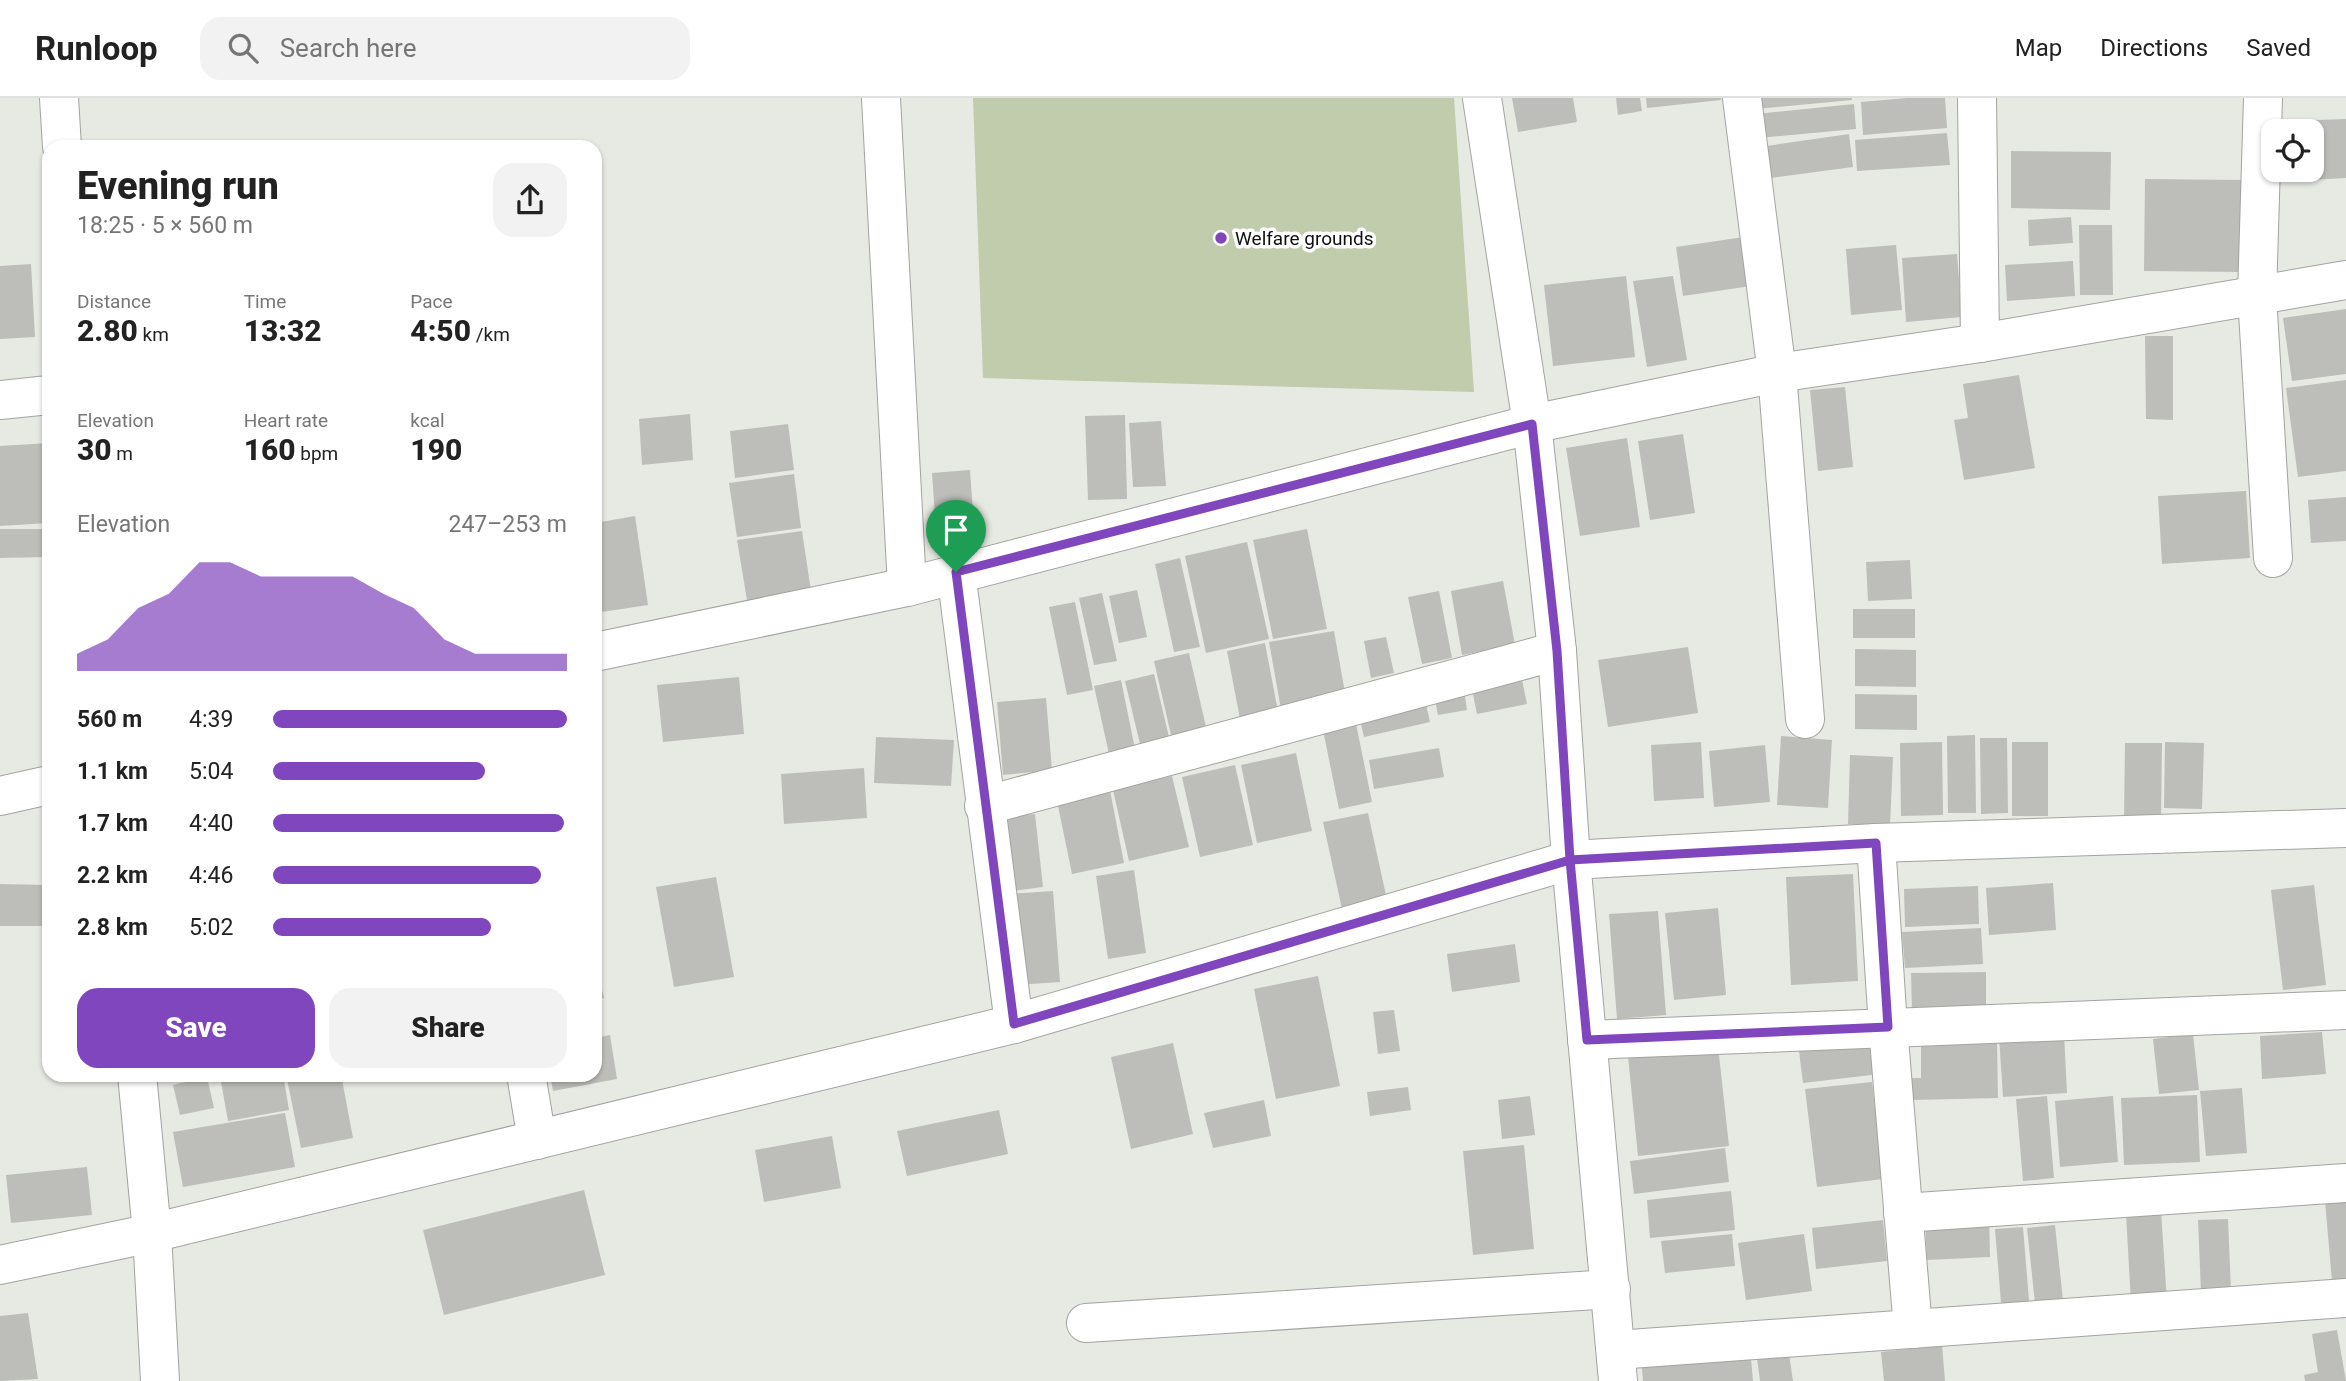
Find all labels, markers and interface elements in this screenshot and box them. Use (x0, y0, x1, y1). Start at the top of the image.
search box (200, 17, 690, 80)
text: Runloop (35, 29, 158, 68)
icon: search (224, 29, 262, 67)
text: Search here (280, 33, 416, 63)
text: Map (2015, 34, 2062, 62)
text: Directions (2100, 34, 2208, 62)
text: Saved (2246, 34, 2311, 62)
map controls (2261, 119, 2324, 182)
button: locate (2261, 119, 2324, 182)
button: share (493, 163, 567, 237)
text: Evening run (77, 164, 279, 208)
text: 18:25 · 5 × 560 m (77, 212, 253, 239)
place label: Welfare grounds (1235, 227, 1374, 250)
marker: Welfare grounds (1213, 230, 1229, 246)
text: Distance (77, 290, 151, 313)
text: Time (244, 290, 286, 313)
text: Pace (410, 290, 453, 313)
text: 2.80 (77, 313, 138, 348)
text: 13:32 (244, 313, 322, 348)
text: 4:50 (410, 313, 471, 348)
text: km (138, 323, 169, 346)
text: /km (471, 323, 510, 346)
text: Elevation (77, 409, 154, 432)
text: Heart rate (244, 409, 328, 432)
text: kcal (410, 409, 445, 432)
text: 30 (77, 432, 112, 467)
text: 160 (244, 432, 296, 467)
text: 190 (410, 432, 462, 467)
text: m (112, 442, 133, 465)
text: bpm (296, 442, 338, 465)
pin (926, 500, 986, 572)
text: Elevation (77, 511, 170, 538)
text: 247–253 m (448, 511, 567, 538)
icon: arrive (937, 511, 975, 549)
text: 560 m (77, 706, 142, 733)
text: 4:39 (189, 706, 233, 733)
text: 1.1 km (77, 758, 148, 785)
text: 5:04 (189, 758, 233, 785)
text: 1.7 km (77, 810, 148, 837)
text: 4:40 (189, 810, 233, 837)
text: 2.2 km (77, 862, 148, 889)
text: 4:46 (189, 862, 233, 889)
text: 2.8 km (77, 914, 148, 941)
text: 5:02 (189, 914, 233, 941)
button: Save (77, 988, 315, 1068)
button: Share (329, 988, 567, 1068)

